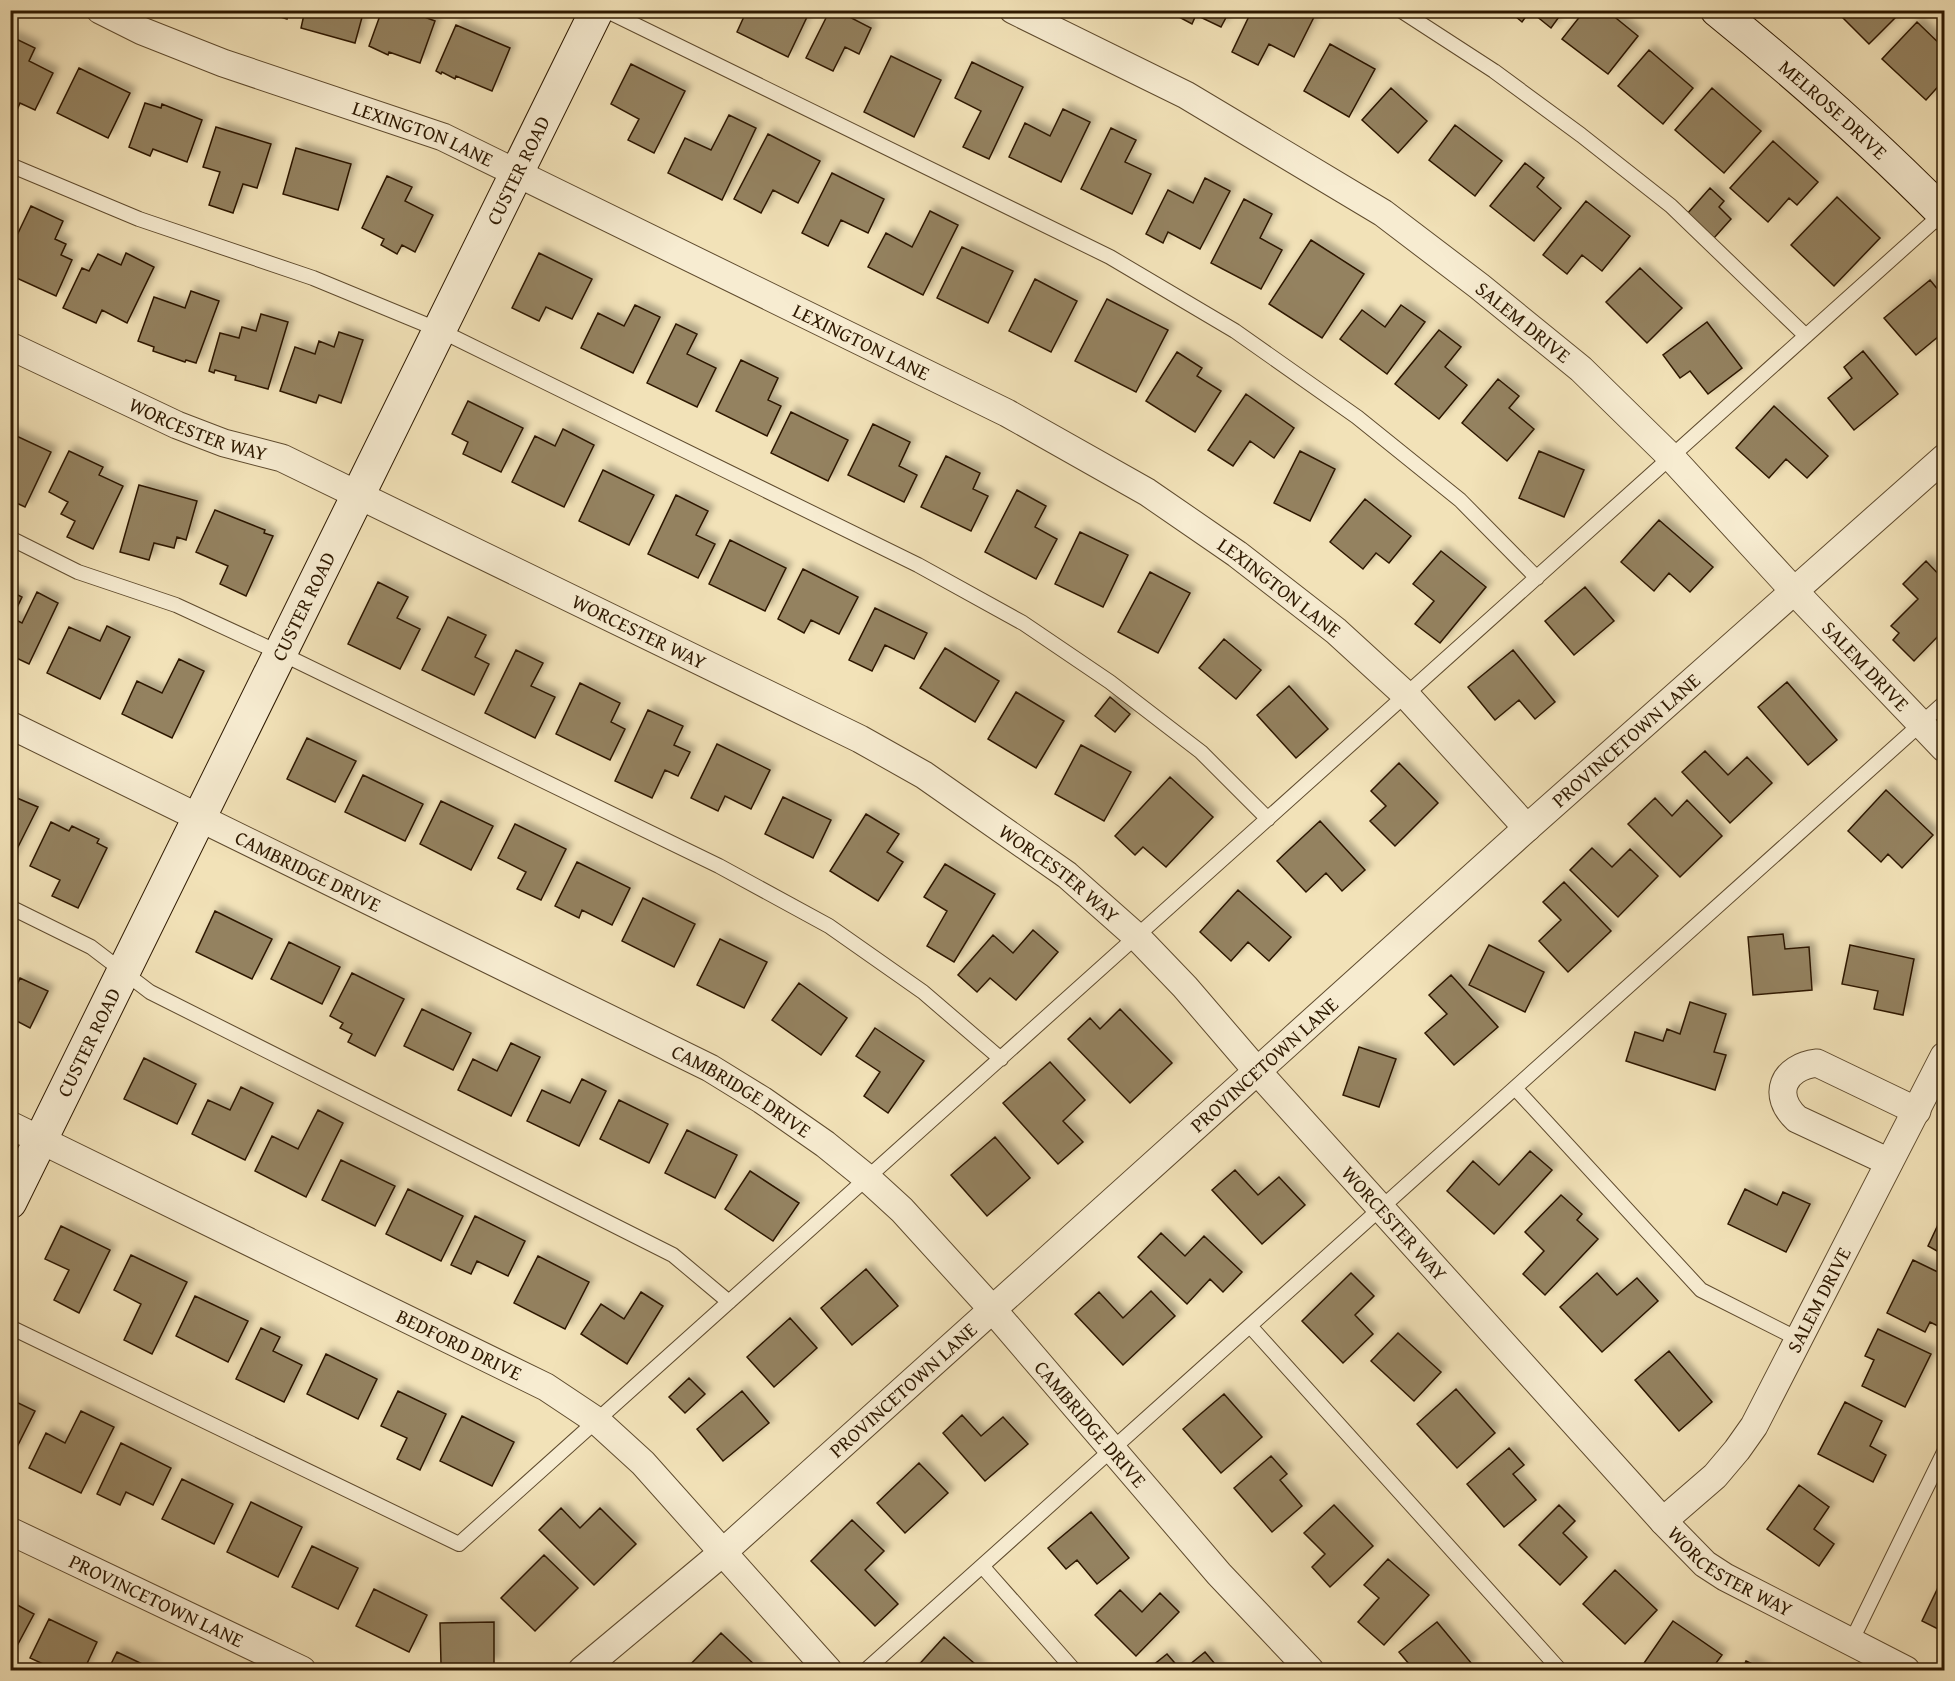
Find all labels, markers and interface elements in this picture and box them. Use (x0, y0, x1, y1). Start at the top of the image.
street label: MELROSE DRIVE (1773, 53, 1894, 166)
street label: LEXINGTON LANE (349, 93, 499, 174)
street label: CUSTER ROAD (478, 111, 557, 230)
street label: SALEM DRIVE (1470, 274, 1578, 369)
street label: LEXINGTON LANE (788, 295, 935, 387)
street label: WORCESTER WAY (124, 389, 270, 468)
street label: LEXINGTON LANE (1212, 530, 1348, 644)
street label: CUSTER ROAD (264, 547, 342, 666)
street label: WORCESTER WAY (567, 586, 711, 676)
street label: SALEM DRIVE (1816, 614, 1916, 717)
street label: PROVINCETOWN LANE (1545, 666, 1706, 814)
street label: WORCESTER WAY (993, 816, 1126, 929)
street label: CAMBRIDGE DRIVE (230, 823, 386, 919)
street label: CUSTER ROAD (49, 983, 127, 1102)
street label: PROVINCETOWN LANE (1183, 990, 1344, 1139)
street label: CAMBRIDGE DRIVE (667, 1036, 817, 1144)
street label: WORCESTER WAY (1335, 1159, 1454, 1287)
street label: SALEM DRIVE (1779, 1242, 1858, 1358)
street label: BEDFORD DRIVE (392, 1301, 527, 1387)
street label: PROVINCETOWN LANE (822, 1315, 983, 1464)
street label: CAMBRIDGE DRIVE (1028, 1354, 1154, 1494)
street label: WORCESTER WAY (1661, 1519, 1798, 1623)
street label: PROVINCETOWN LANE (64, 1546, 249, 1654)

